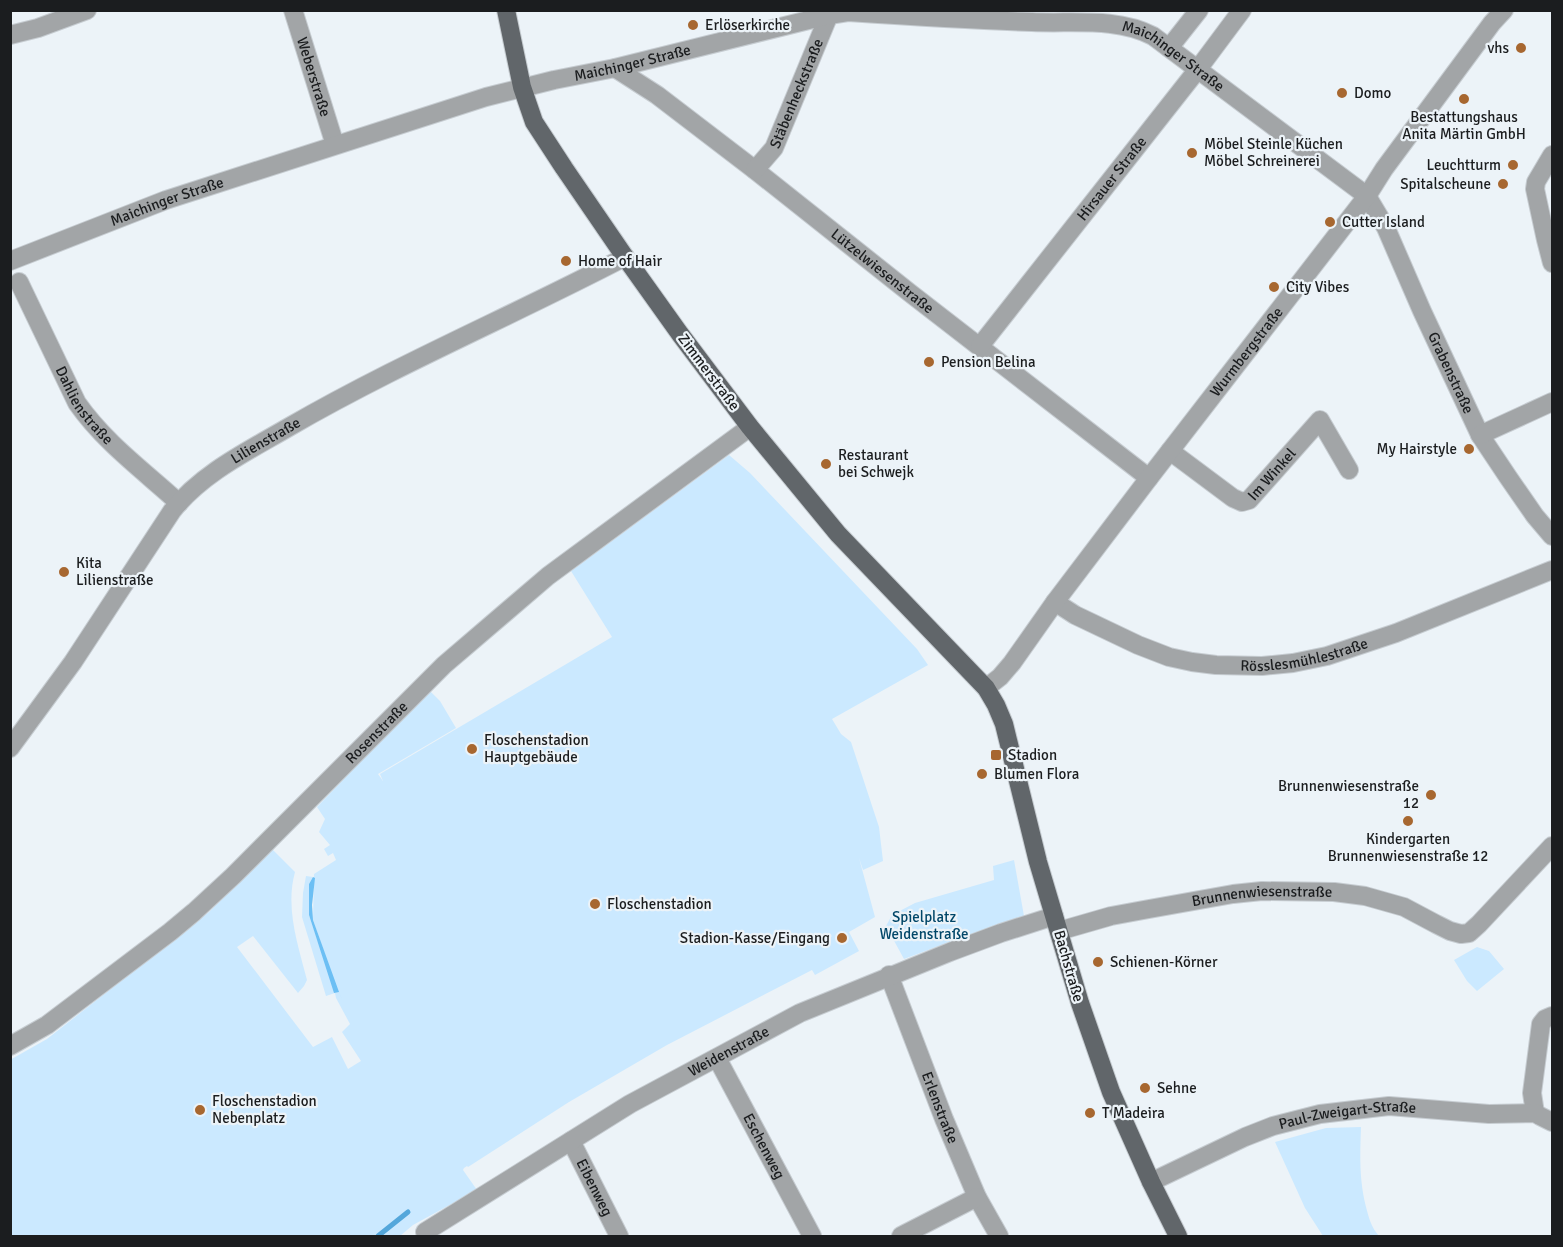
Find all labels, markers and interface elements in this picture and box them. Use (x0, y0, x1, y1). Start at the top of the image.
place label: Erlöserkirche (705, 16, 790, 34)
street label: Maichinger Straße (1120, 17, 1228, 95)
marker: Erlöserkirche (686, 18, 700, 32)
street label: Weberstraße (293, 35, 335, 119)
street label: Stäbenheckstraße (766, 36, 827, 151)
place label: vhs (1487, 39, 1509, 57)
street label: Maichinger Straße (573, 41, 693, 85)
marker: vhs (1514, 41, 1528, 55)
place label: Domo (1354, 84, 1391, 102)
marker: Domo (1335, 86, 1349, 100)
marker: Bestattungshaus Anita Märtin GmbH (1457, 92, 1471, 106)
place label: Bestattungshaus Anita Märtin GmbH (1402, 108, 1526, 143)
street label: Hirsauer Straße (1073, 133, 1150, 224)
place label: Möbel Steinle Küchen Möbel Schreinerei (1204, 135, 1343, 170)
marker: Möbel Steinle Küchen Möbel Schreinerei (1185, 146, 1199, 160)
place label: Leuchtturm (1426, 156, 1501, 174)
marker: Leuchtturm (1506, 158, 1520, 172)
street label: Maichinger Straße (108, 173, 226, 230)
place label: Spitalscheune (1400, 175, 1491, 193)
marker: Spitalscheune (1496, 177, 1510, 191)
place label: Cutter Island (1342, 213, 1425, 231)
marker: Cutter Island (1323, 215, 1337, 229)
street label: Lützelwiesenstraße (827, 225, 938, 317)
place label: Home of Hair (578, 252, 663, 270)
marker: Home of Hair (559, 254, 573, 268)
place label: City Vibes (1286, 278, 1350, 296)
marker: City Vibes (1267, 280, 1281, 294)
street label: Wurmbergstraße (1206, 303, 1287, 400)
street label: Grabenstraße (1424, 329, 1478, 417)
street label: Zimmerstraße (674, 330, 744, 414)
place label: Pension Belina (941, 353, 1036, 371)
marker: Pension Belina (922, 355, 936, 369)
street label: Dahlienstraße (52, 363, 117, 448)
street label: Lilienstraße (227, 413, 304, 468)
place label: My Hairstyle (1377, 440, 1457, 458)
marker: My Hairstyle (1462, 442, 1476, 456)
street label: Im Winkel (1244, 445, 1300, 504)
place label: Restaurant bei Schwejk (838, 446, 914, 481)
marker: Restaurant bei Schwejk (819, 457, 833, 471)
place label: Kita Lilienstraße (76, 554, 153, 589)
marker: Kita Lilienstraße (57, 565, 71, 579)
street label: Rösslesmühlestraße (1240, 634, 1370, 675)
street label: Rosenstraße (342, 698, 411, 767)
place label: Floschenstadion Hauptgebäude (484, 731, 589, 766)
marker: Floschenstadion Hauptgebäude (465, 742, 479, 756)
place label: Stadion (1008, 746, 1057, 764)
marker: Stadion (989, 748, 1003, 762)
place label: Blumen Flora (994, 765, 1079, 783)
marker: Blumen Flora (975, 767, 989, 781)
place label: Brunnenwiesenstraße 12 (1278, 777, 1419, 812)
marker: Brunnenwiesenstraße 12 (1424, 788, 1438, 802)
marker: Kindergarten Brunnenwiesenstraße 12 (1401, 814, 1415, 828)
place label: Kindergarten Brunnenwiesenstraße 12 (1328, 830, 1488, 865)
street label: Brunnenwiesenstraße (1190, 882, 1332, 910)
place label: Floschenstadion (607, 895, 712, 913)
marker: Floschenstadion (588, 897, 602, 911)
park label: Spielplatz Weidenstraße (879, 908, 969, 943)
street label: Bachstraße (1050, 928, 1088, 1004)
place label: Stadion-Kasse/Eingang (680, 929, 830, 947)
marker: Stadion-Kasse/Eingang (835, 931, 849, 945)
place label: Schienen-Körner (1110, 953, 1218, 971)
marker: Schienen-Körner (1091, 955, 1105, 969)
street label: Weidenstraße (685, 1022, 772, 1080)
street label: Erlenstraße (918, 1069, 962, 1146)
place label: Sehne (1157, 1079, 1197, 1097)
marker: Sehne (1138, 1081, 1152, 1095)
place label: Floschenstadion Nebenplatz (212, 1092, 317, 1127)
street label: Paul-Zweigart-Straße (1277, 1097, 1417, 1133)
marker: Floschenstadion Nebenplatz (193, 1103, 207, 1117)
place label: T Madeira (1102, 1104, 1165, 1122)
marker: T Madeira (1083, 1106, 1097, 1120)
street label: Eschenweg (739, 1110, 789, 1182)
street label: Eibenweg (572, 1156, 617, 1219)

